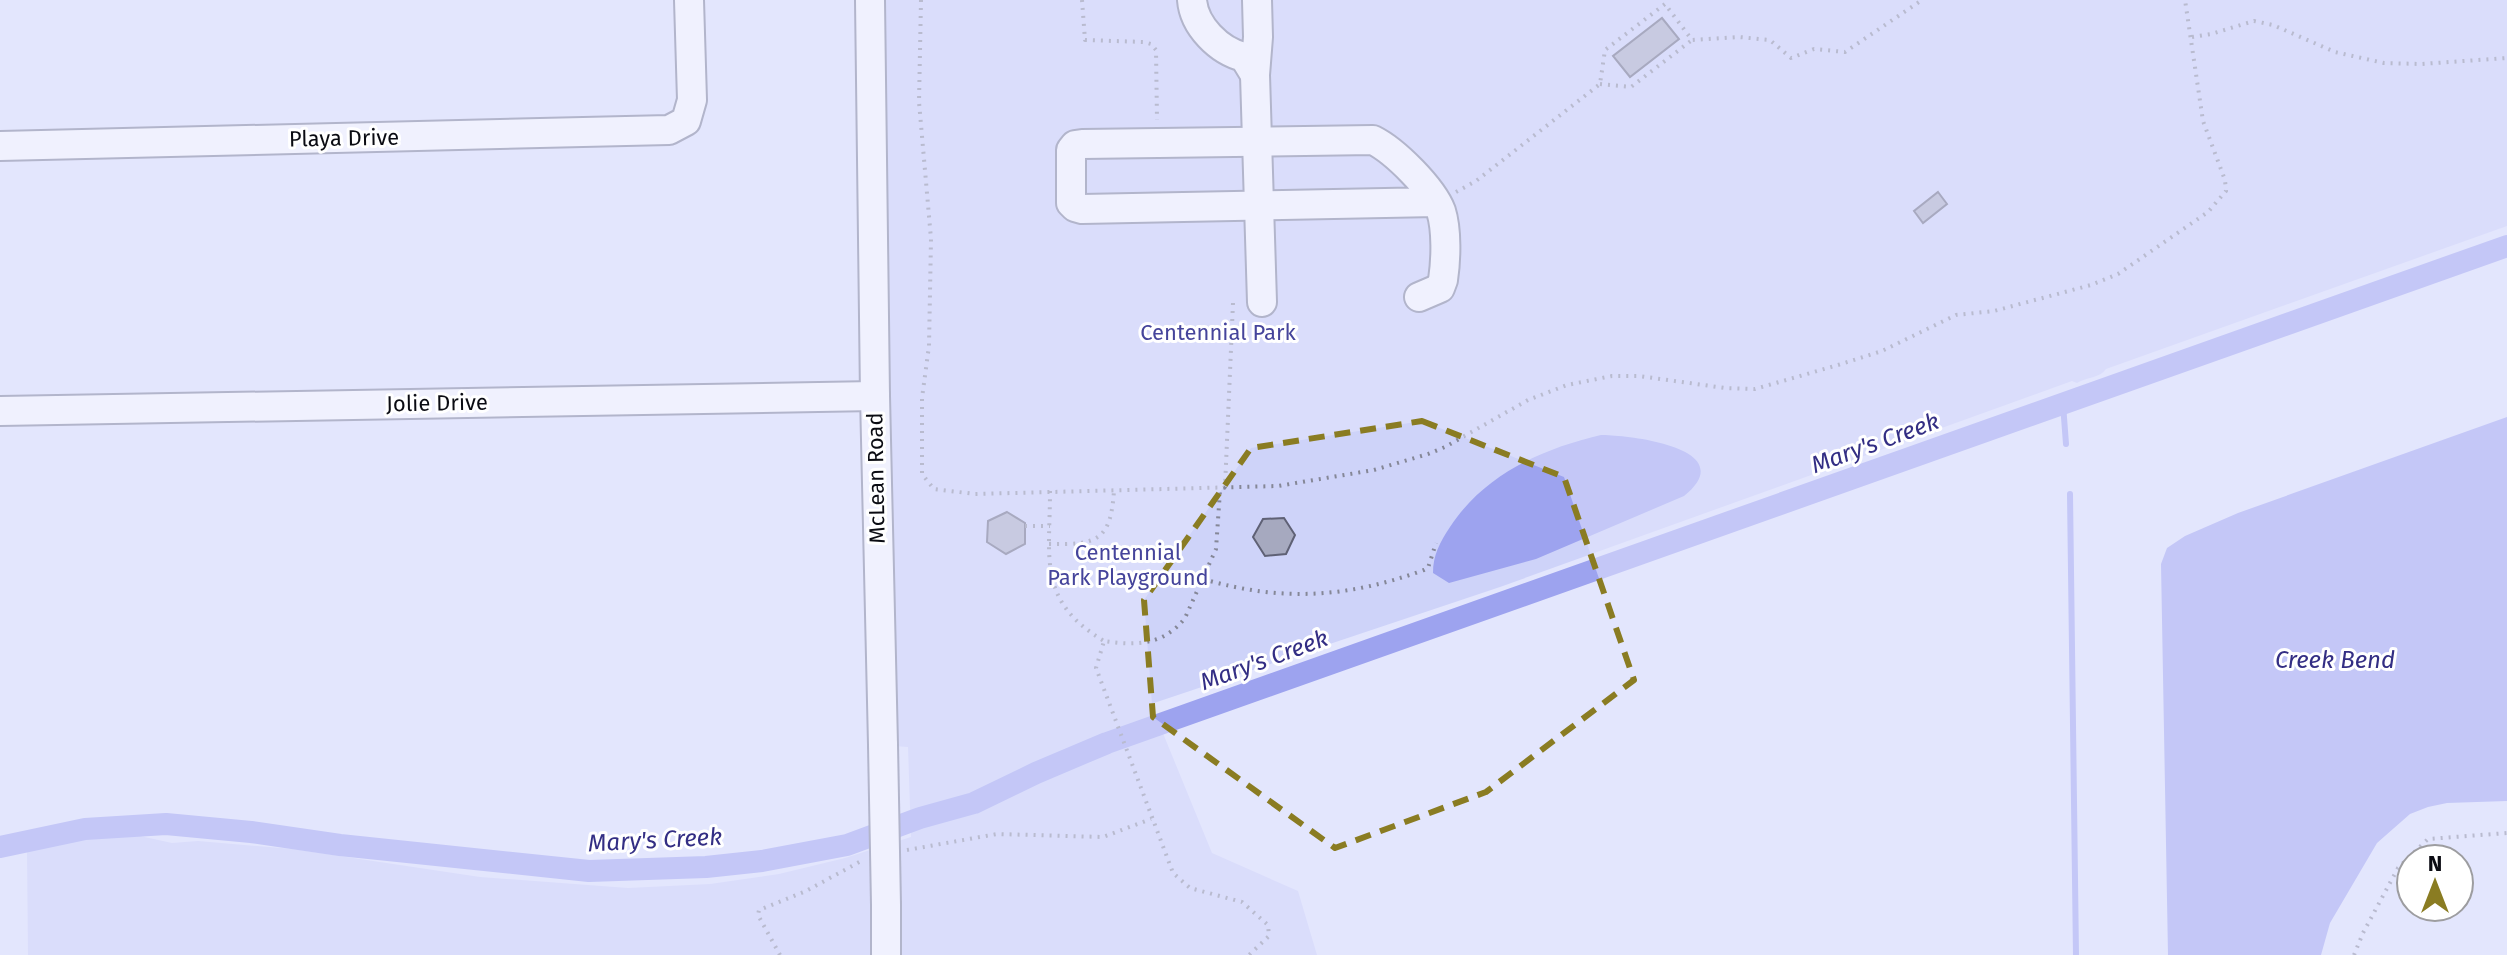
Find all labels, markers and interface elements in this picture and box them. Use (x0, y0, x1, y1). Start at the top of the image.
street label: Playa Drive (289, 124, 399, 152)
park label: Centennial Park (1140, 319, 1297, 346)
street label: Jolie Drive (386, 389, 488, 417)
water label: Mary's Creek (1807, 407, 1943, 479)
street label: McLean Road (861, 412, 891, 544)
park label: Centennial Park Playground (1047, 539, 1209, 591)
water label: Mary's Creek (1196, 624, 1332, 696)
water label: Creek Bend (2275, 646, 2395, 674)
water label: Mary's Creek (587, 823, 723, 857)
north arrow (2395, 843, 2475, 923)
text: N (2428, 850, 2442, 877)

